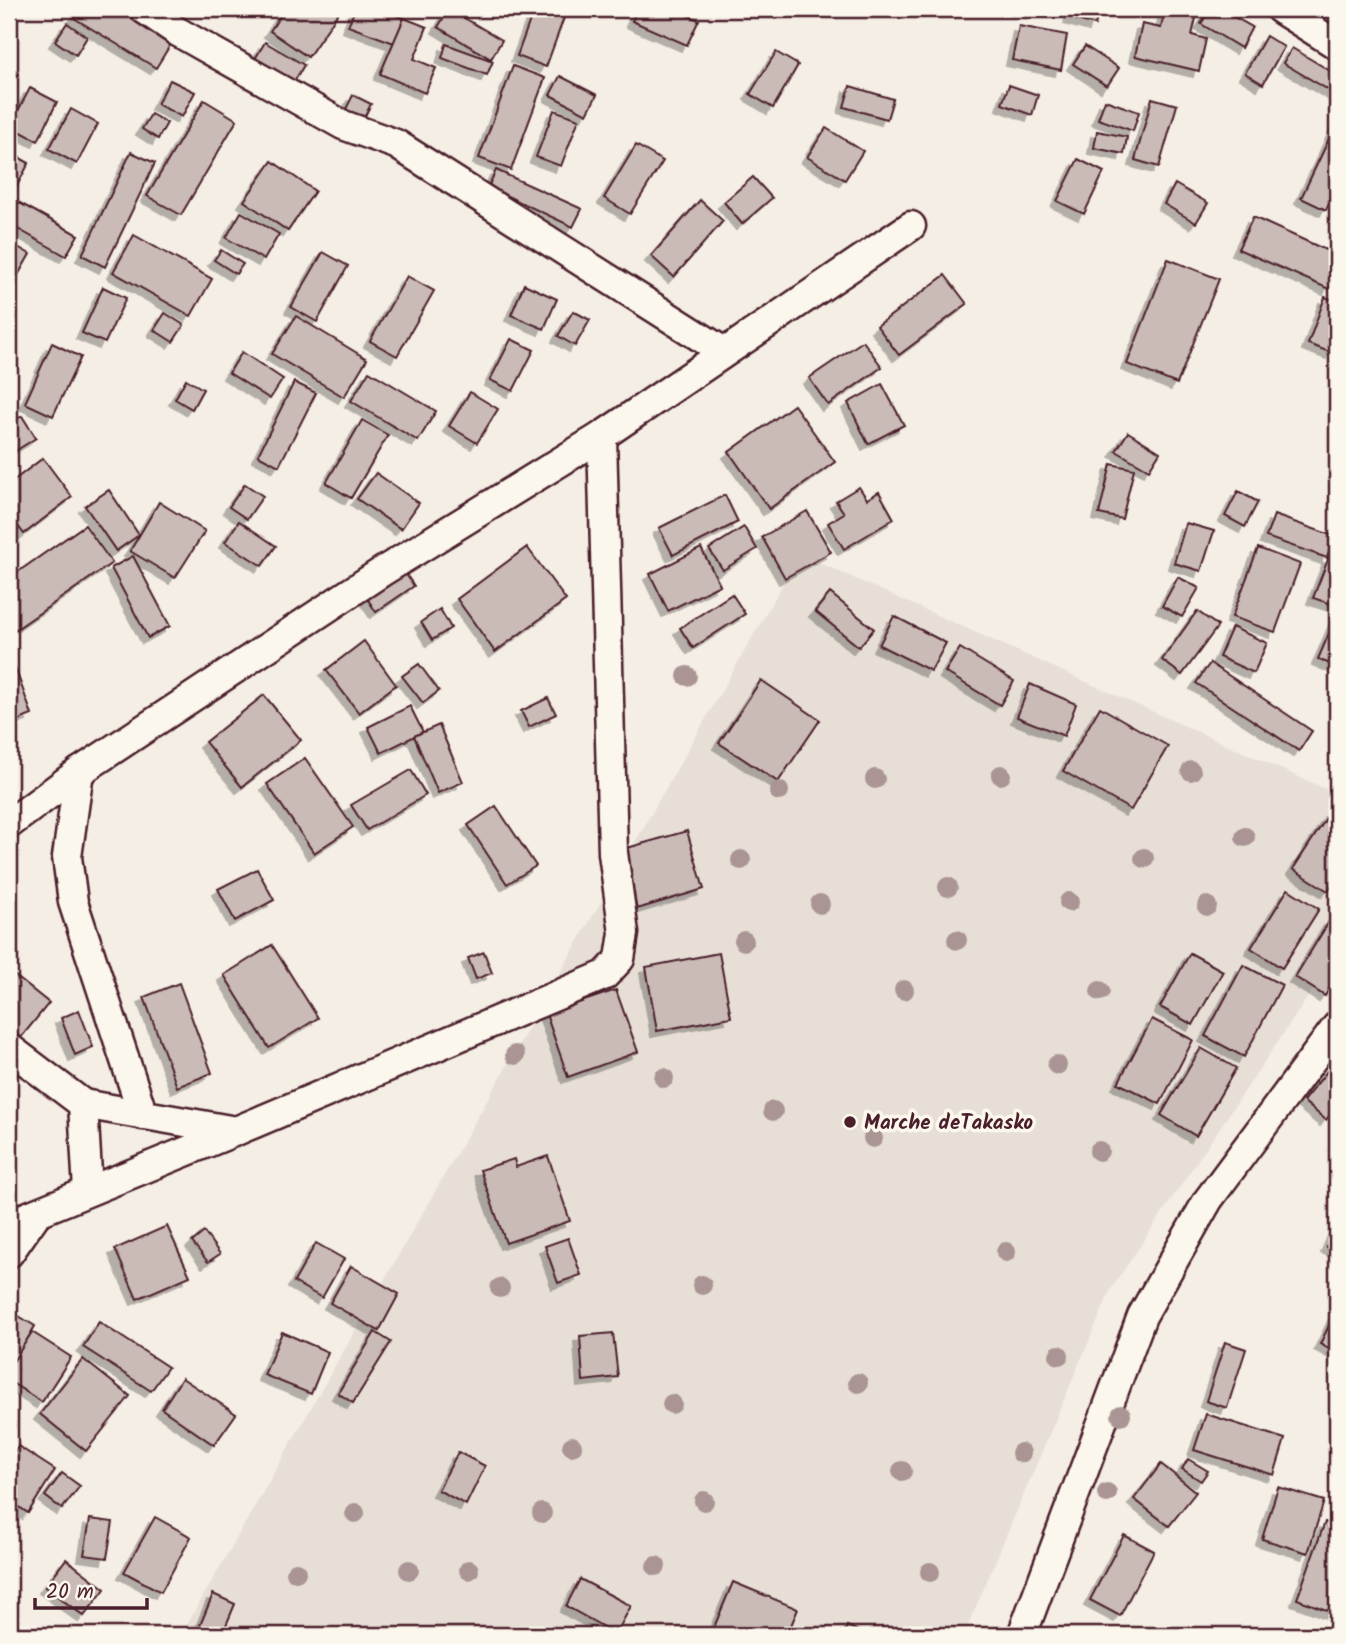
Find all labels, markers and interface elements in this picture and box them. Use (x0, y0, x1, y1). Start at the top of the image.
place label: Marche deTakasko (864, 1107, 1034, 1140)
marker: Marche deTakasko (842, 1114, 858, 1130)
scale bar (35, 1567, 147, 1611)
text: 20 m (46, 1576, 94, 1609)

